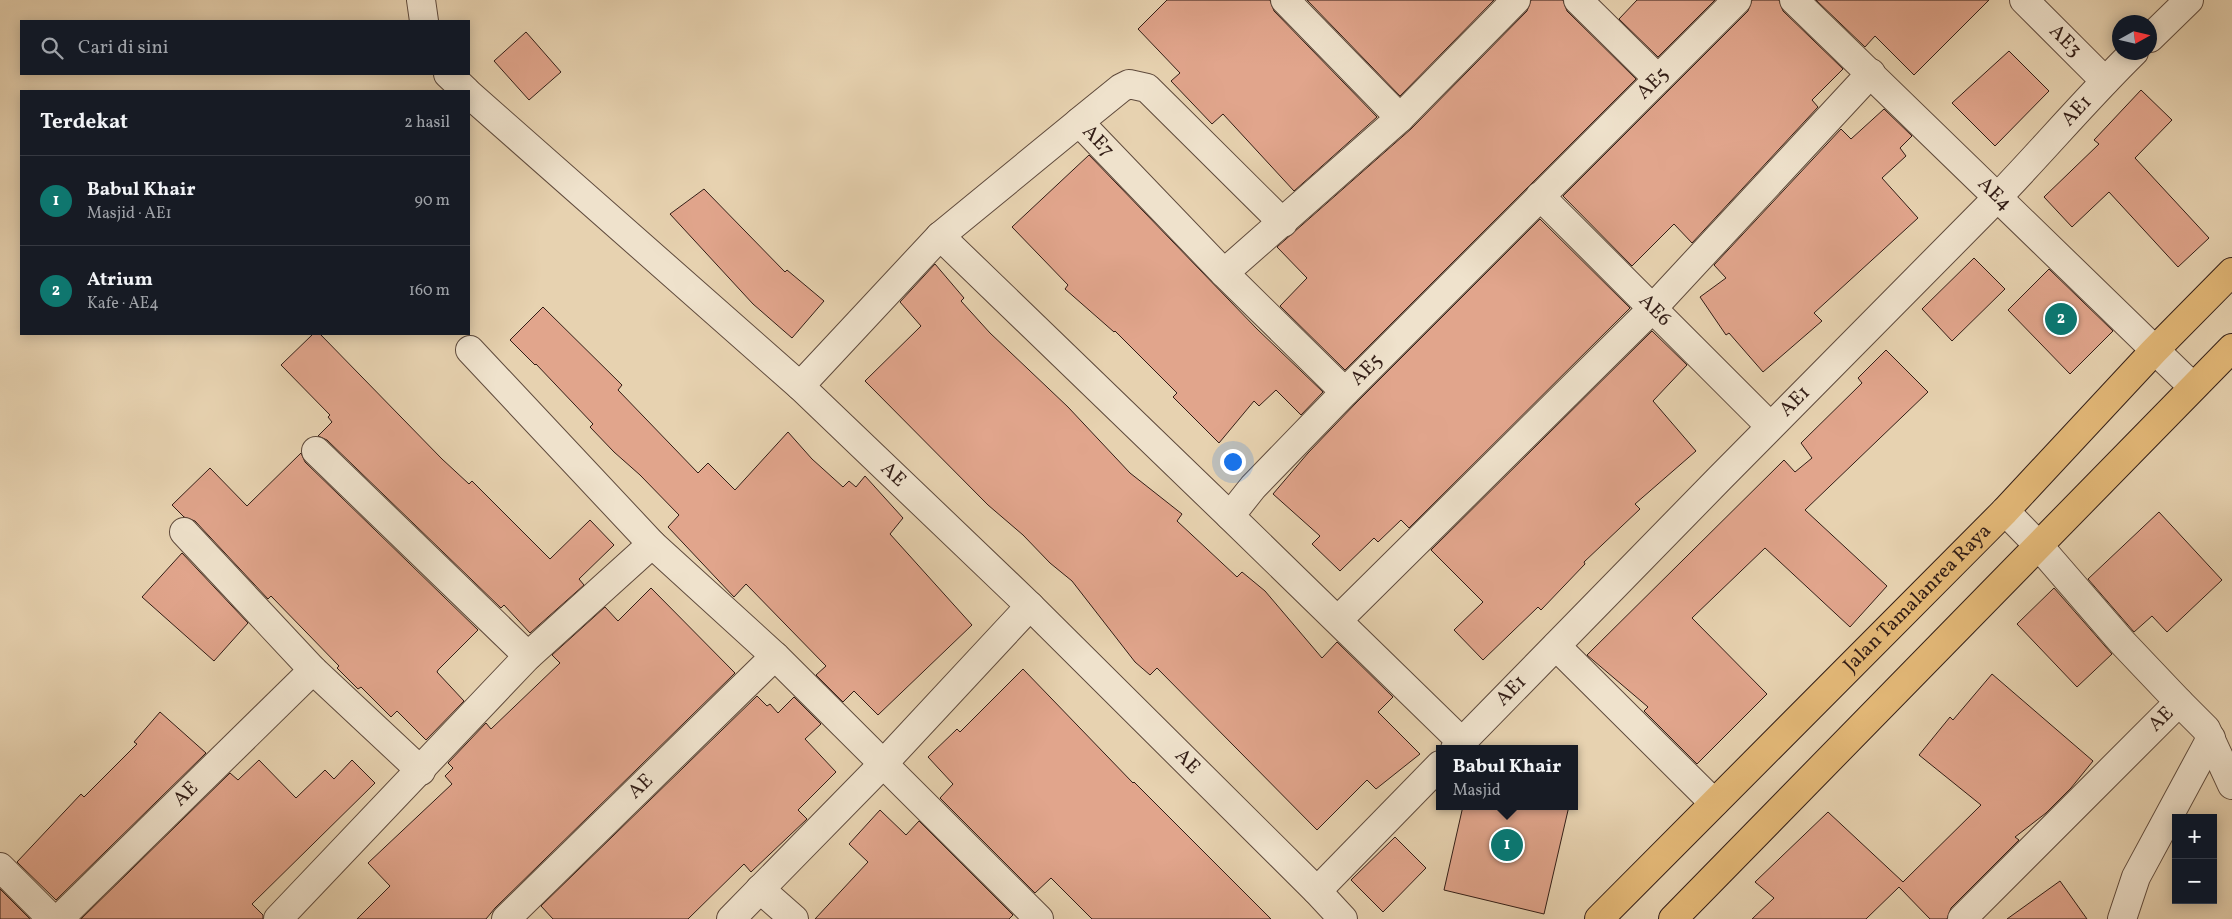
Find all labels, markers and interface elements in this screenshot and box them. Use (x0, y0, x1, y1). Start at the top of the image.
north arrow (2112, 15, 2157, 60)
street label: AE3 (2042, 18, 2088, 64)
search box (20, 20, 470, 75)
icon: search (38, 34, 66, 62)
text: Cari di sini (78, 35, 169, 61)
street label: AE5 (1631, 61, 1676, 106)
street label: AE1 (2055, 89, 2099, 133)
text: Terdekat (40, 108, 128, 137)
text: 2 hasil (404, 112, 450, 134)
street label: AE7 (1075, 119, 1120, 164)
street label: AE4 (1971, 171, 2018, 218)
text: Babul Khair (87, 177, 196, 203)
text: 1 (53, 190, 59, 212)
text: 90 m (414, 190, 450, 212)
text: Masjid · AE1 (87, 203, 172, 225)
text: Atrium (87, 267, 153, 293)
text: 2 (52, 280, 60, 302)
text: 160 m (409, 280, 450, 302)
street label: AE6 (1632, 288, 1677, 333)
text: Kafe · AE4 (87, 293, 159, 315)
pin: 2 (2045, 300, 2077, 338)
street label: AE5 (1344, 348, 1389, 393)
street label: AE1 (1773, 380, 1817, 424)
your location (1220, 449, 1246, 475)
street label: AE (874, 456, 912, 494)
street label: Jalan Tamalanrea Raya (1837, 518, 1998, 679)
street label: AE1 (1490, 669, 1533, 713)
street label: AE (2142, 700, 2181, 739)
street label: AE (1168, 743, 1206, 781)
popup (1436, 745, 1578, 810)
text: Babul Khair (1453, 754, 1561, 780)
street label: AE (622, 768, 660, 806)
street label: AE (167, 775, 205, 814)
text: Masjid (1453, 780, 1501, 802)
map controls (2172, 814, 2217, 904)
button: + (2172, 814, 2217, 859)
pin: 1 (1491, 826, 1523, 864)
button: − (2172, 859, 2217, 904)

